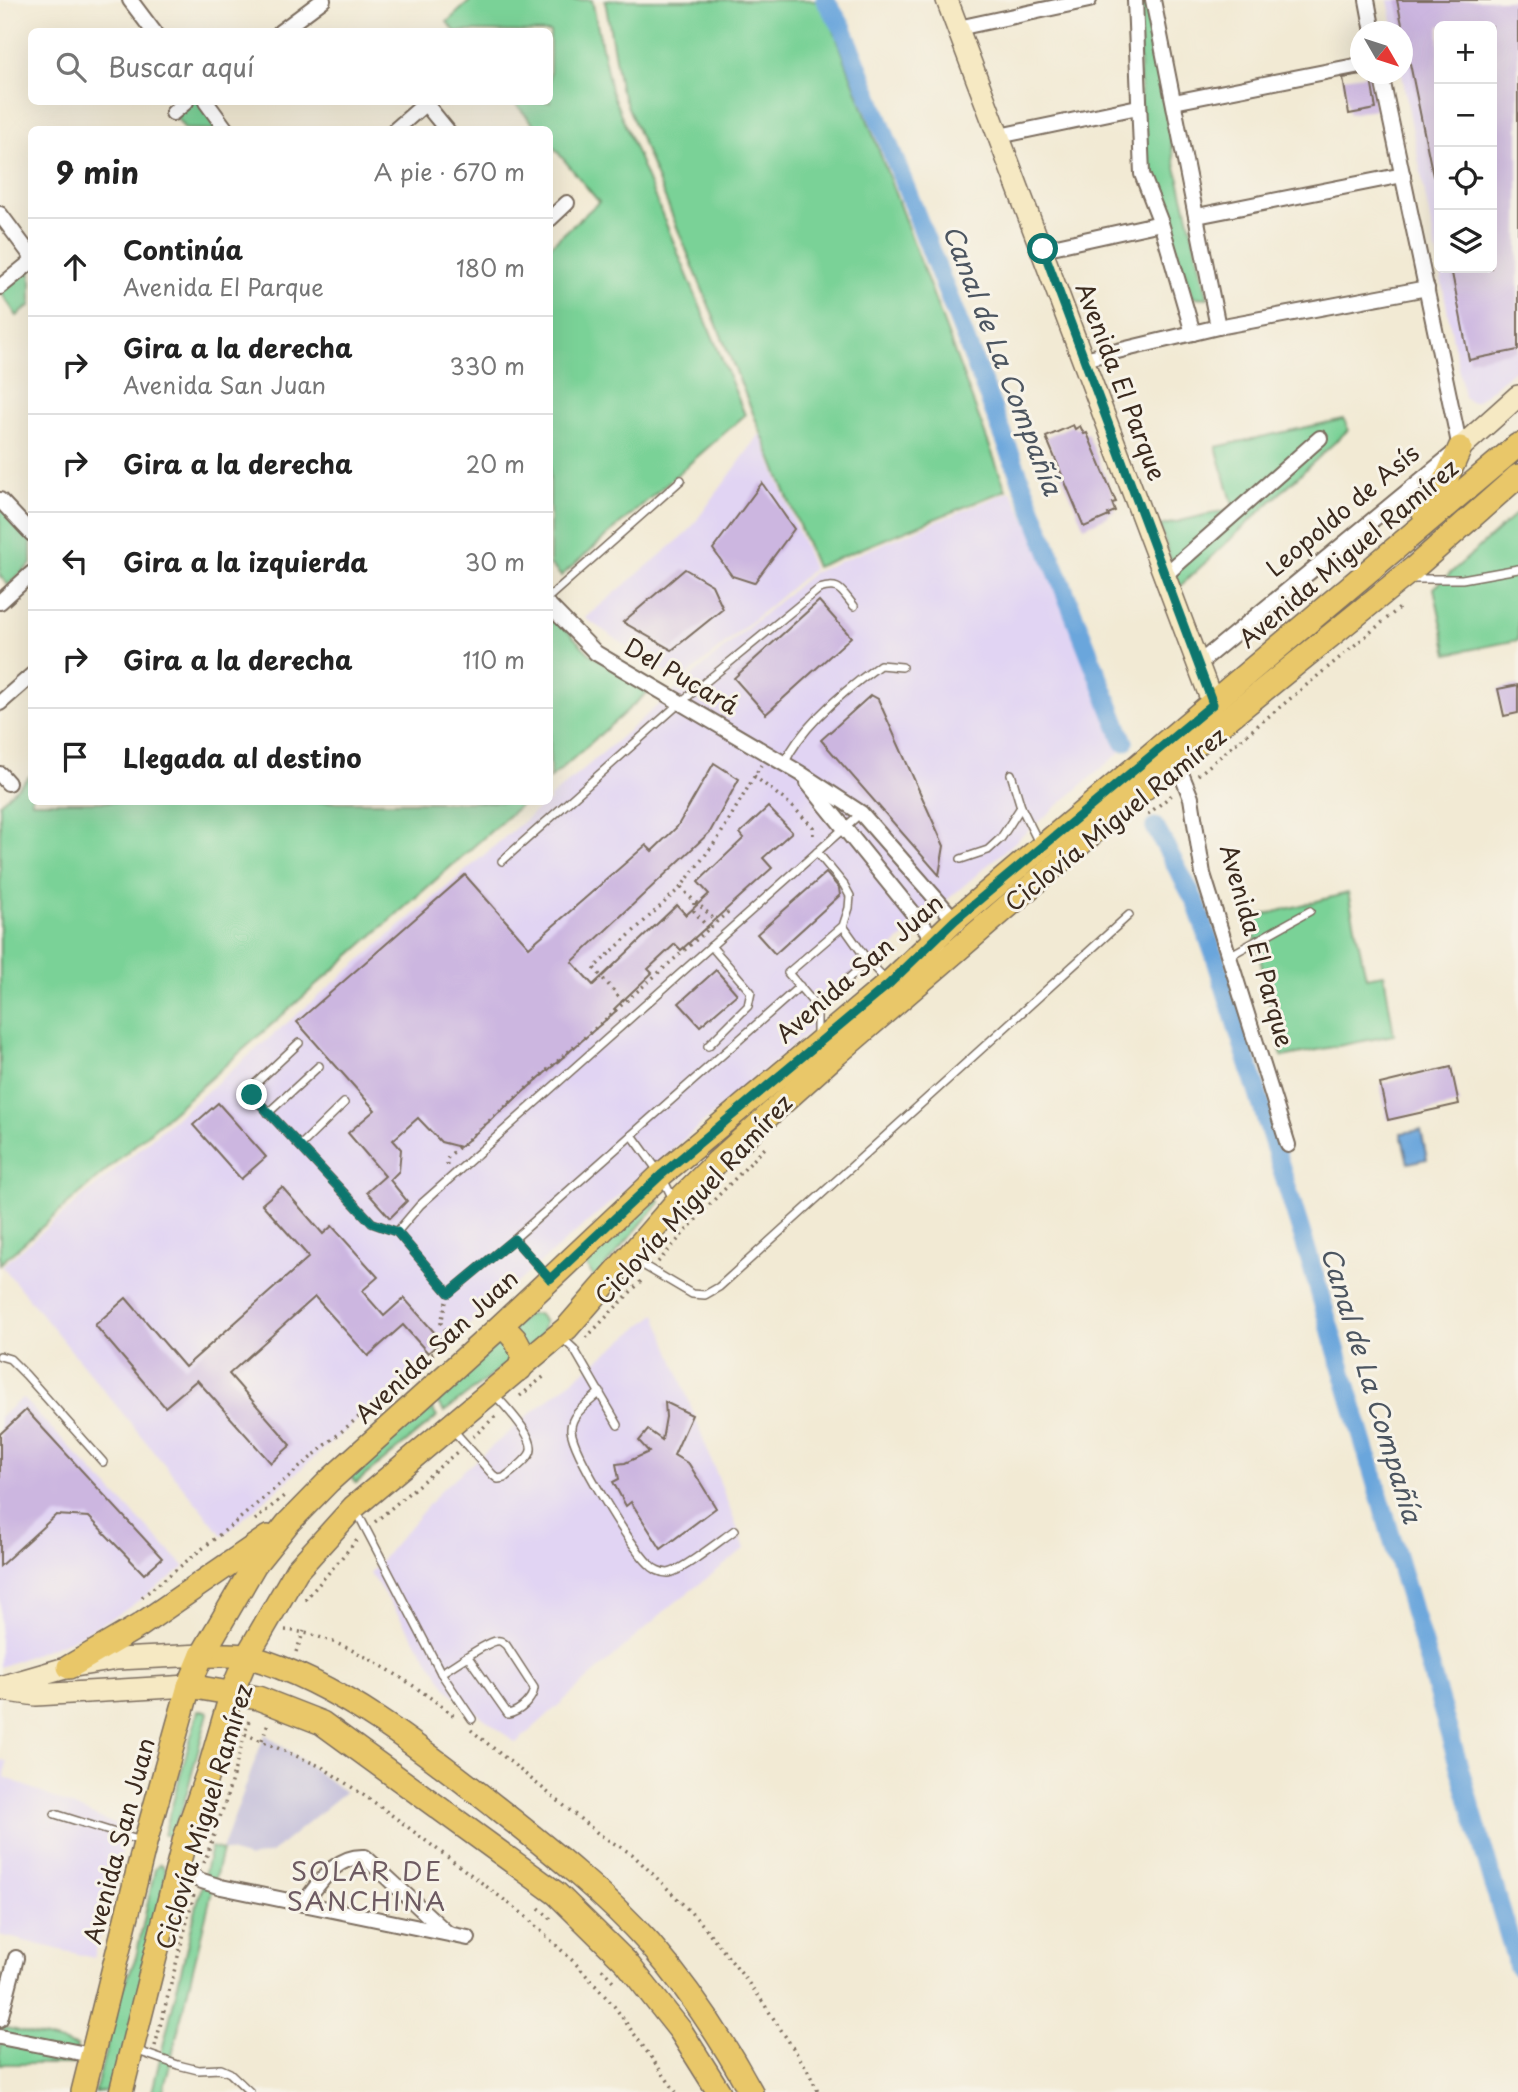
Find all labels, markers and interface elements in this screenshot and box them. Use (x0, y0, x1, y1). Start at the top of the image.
north arrow (1350, 21, 1413, 84)
map controls (1434, 21, 1497, 273)
button: + (1434, 21, 1497, 84)
search box (28, 28, 553, 105)
text: Buscar aquí (108, 47, 254, 86)
icon: search (52, 48, 90, 86)
button: − (1434, 84, 1497, 147)
button: locate (1434, 147, 1497, 210)
text: 9 min (56, 149, 139, 194)
text: A pie · 670 m (374, 154, 525, 189)
button: layers (1434, 210, 1497, 273)
water label: Canal de La Compañía (934, 219, 1073, 501)
text: Continúa (123, 230, 243, 269)
route start (1027, 233, 1058, 264)
icon: ahead (56, 248, 94, 286)
text: 180 m (456, 250, 525, 285)
text: Avenida El Parque (123, 269, 324, 304)
street label: Avenida El Parque (1068, 277, 1176, 486)
text: Gira a la derecha (123, 328, 353, 367)
icon: right (56, 346, 94, 384)
text: 330 m (449, 348, 525, 383)
text: Avenida San Juan (123, 367, 326, 402)
street label: Leopoldo de Asís (1257, 435, 1426, 584)
icon: right (56, 444, 94, 482)
text: Gira a la derecha (123, 444, 353, 483)
text: 20 m (466, 446, 525, 481)
street label: Avenida Miguel Ramírez (1230, 450, 1465, 655)
icon: left (56, 542, 94, 580)
text: Gira a la izquierda (123, 542, 368, 581)
text: 30 m (464, 544, 525, 579)
street label: Del Pucará (618, 628, 746, 722)
icon: right (56, 640, 94, 678)
text: Gira a la derecha (123, 640, 353, 679)
text: 110 m (463, 642, 525, 677)
street label: Ciclovía Miguel Ramírez (996, 718, 1233, 919)
icon: arrive (56, 738, 94, 776)
text: Llegada al destino (123, 738, 362, 777)
street label: Avenida El Parque (1212, 840, 1304, 1051)
street label: Avenida San Juan (767, 884, 950, 1051)
route end (236, 1079, 267, 1110)
street label: Ciclovía Miguel Ramírez (585, 1085, 800, 1312)
water label: Canal de La Compañía (1312, 1242, 1433, 1528)
street label: Avenida San Juan (346, 1260, 525, 1431)
street label: Ciclovía Miguel Ramírez (146, 1679, 261, 1954)
street label: Avenida San Juan (73, 1733, 163, 1947)
district label: SOLAR DE SANCHINA (287, 1851, 447, 1920)

